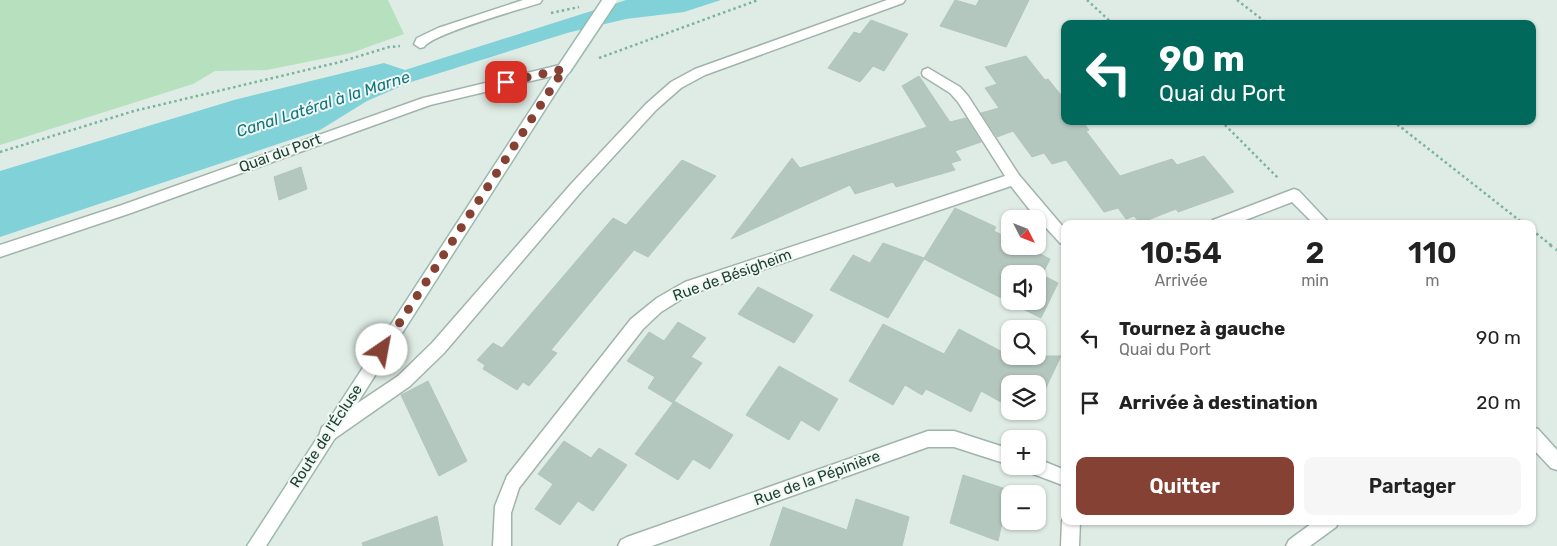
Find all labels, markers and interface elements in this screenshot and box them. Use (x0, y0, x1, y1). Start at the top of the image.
text: 90 m (1159, 38, 1245, 80)
icon: left (1076, 40, 1141, 105)
pin (485, 61, 527, 103)
water label: Canal Latéral à la Marne (234, 67, 412, 141)
icon: arrive (492, 68, 520, 96)
text: Quai du Port (1159, 80, 1285, 107)
street label: Quai du Port (236, 130, 324, 176)
north arrow (1001, 210, 1046, 255)
map controls (1001, 210, 1046, 530)
text: 10:54 (1140, 235, 1222, 271)
text: 2 (1306, 235, 1325, 271)
text: 110 (1408, 235, 1457, 271)
street label: Rue de Bésigheim (670, 245, 794, 305)
button: sound (1001, 265, 1046, 310)
text: Arrivée (1154, 271, 1208, 290)
text: min (1301, 271, 1329, 290)
text: m (1425, 271, 1440, 290)
text: Tournez à gauche (1119, 317, 1285, 340)
button: search (1001, 320, 1046, 365)
position arrow (355, 323, 407, 375)
icon: left (1076, 324, 1104, 352)
text: 90 m (1476, 326, 1521, 349)
text: Quai du Port (1119, 340, 1211, 359)
button: layers (1001, 375, 1046, 420)
street label: Route de l'Écluse (286, 381, 366, 491)
icon: arrive (1076, 389, 1104, 417)
text: Arrivée à destination (1119, 391, 1318, 414)
text: 20 m (1476, 391, 1521, 414)
button: + (1001, 430, 1046, 475)
street label: Rue de la Pépinière (751, 447, 883, 509)
button: Quitter (1076, 457, 1294, 515)
button: Partager (1304, 457, 1521, 515)
button: − (1001, 485, 1046, 530)

